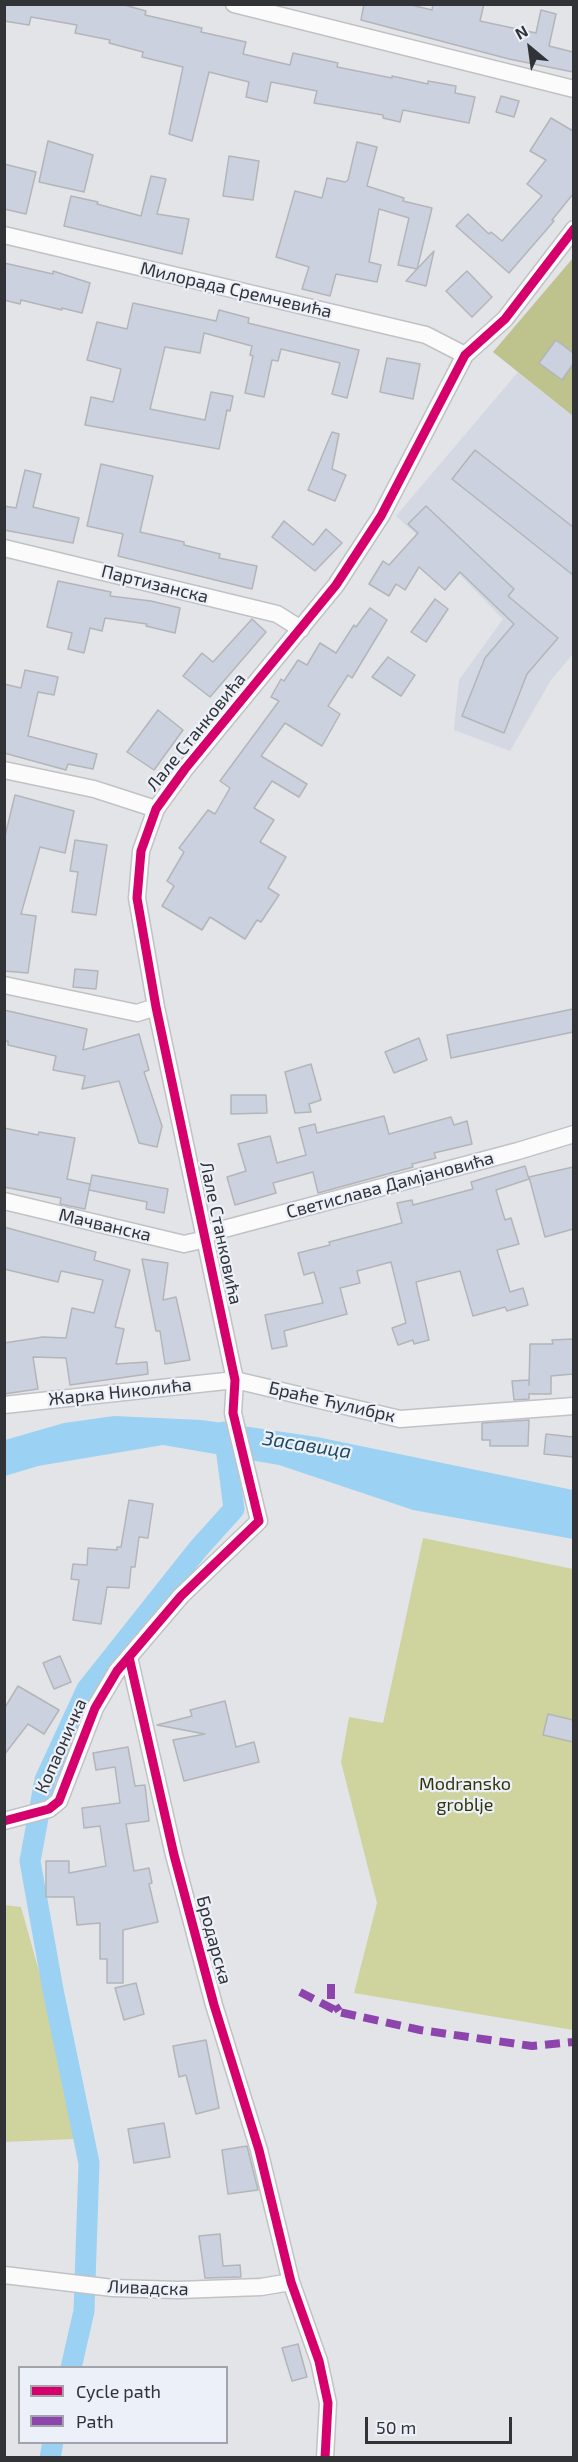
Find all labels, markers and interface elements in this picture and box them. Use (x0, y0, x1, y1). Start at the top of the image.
north arrow (500, 18, 560, 78)
text: N (511, 21, 531, 43)
street label: Милорада Сремчевића (138, 257, 334, 323)
street label: Партизанска (99, 560, 211, 608)
street label: Лале Станковића (142, 669, 250, 795)
street label: Светислава Дамјановића (284, 1147, 496, 1223)
street label: Лале Станковића (195, 1159, 247, 1307)
street label: Мачванска (57, 1204, 153, 1246)
street label: Жарка Николића (47, 1374, 193, 1410)
street label: Браће Ћулибрк (267, 1377, 397, 1427)
water label: Засавица (261, 1426, 353, 1464)
street label: Копаоничка (30, 1695, 92, 1797)
park label: Modransko groblje (419, 1773, 511, 1816)
street label: Бродарска (192, 1893, 236, 1987)
street label: Ливадска (107, 2276, 189, 2300)
legend (18, 2366, 228, 2444)
text: Cycle path (76, 2380, 161, 2402)
scale bar (368, 2405, 515, 2443)
text: Path (76, 2410, 114, 2432)
text: 50 m (376, 2416, 416, 2438)

